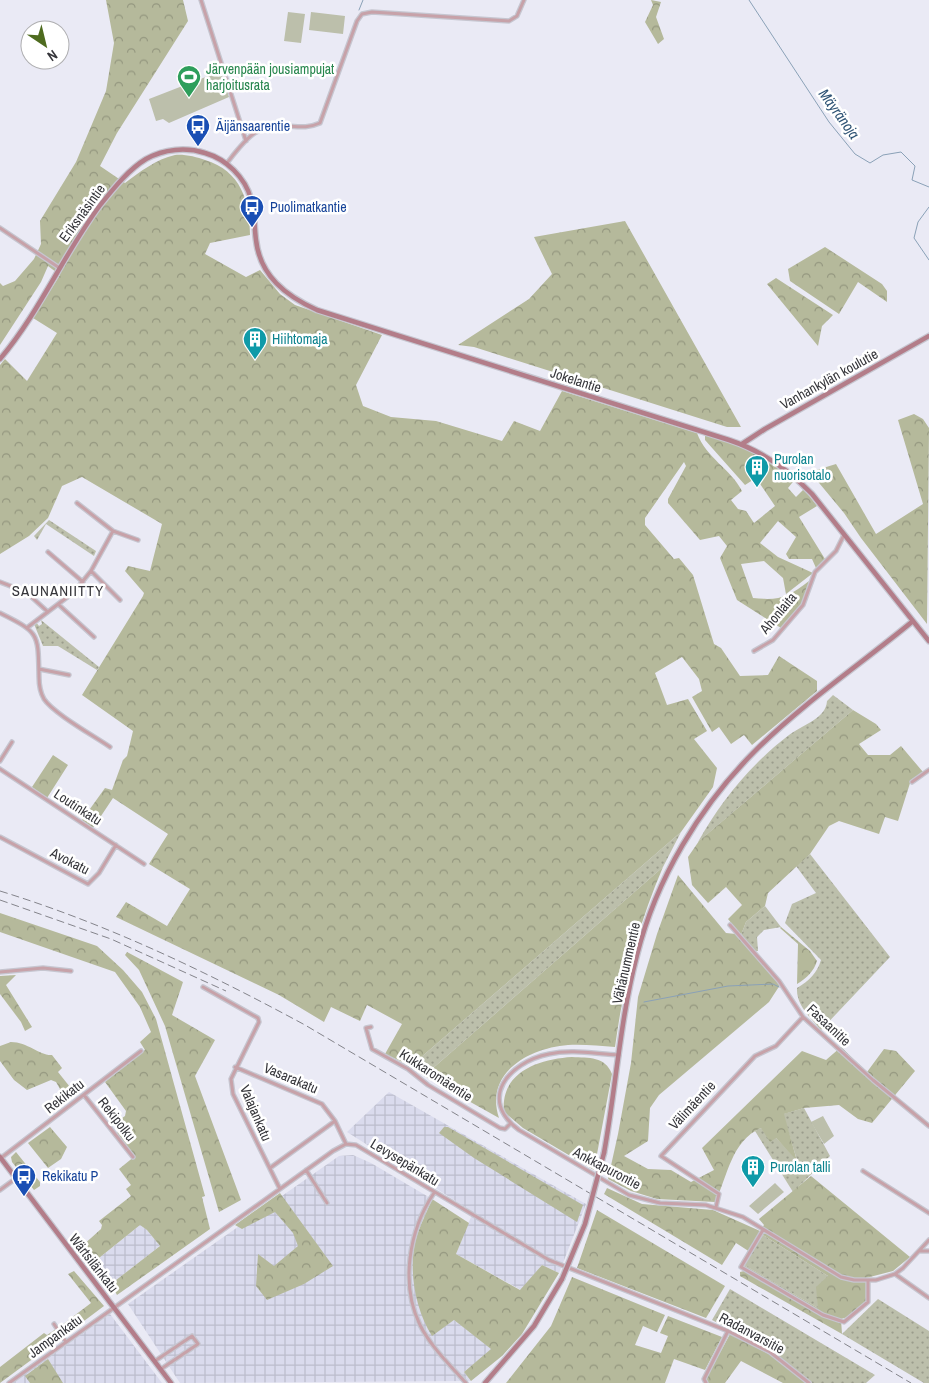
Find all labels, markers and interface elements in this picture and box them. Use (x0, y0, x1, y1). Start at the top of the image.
north arrow (20, 20, 70, 70)
text: N (44, 46, 61, 65)
place label: Järvenpään jousiampujat harjoitusrata (206, 60, 334, 94)
sports icon: Järvenpään jousiampujat harjoitusrata (176, 64, 202, 98)
water label: Mäyränoja (814, 84, 865, 143)
bus stop icon: Äijänsaarentie (185, 113, 211, 147)
place label: Äijänsaarentie (215, 117, 290, 135)
street label: Eriksnäsintie (55, 181, 109, 245)
bus stop icon: Puolimatkantie (239, 194, 265, 228)
place label: Puolimatkantie (270, 198, 347, 216)
building icon: Hiihtomaja (242, 326, 268, 360)
place label: Hiihtomaja (272, 330, 328, 348)
street label: Vanhankylän koulutie (777, 345, 881, 413)
street label: Jokelantie (548, 363, 604, 397)
place label: Purolan nuorisotalo (774, 450, 831, 484)
building icon: Purolan nuorisotalo (744, 454, 770, 488)
district label: SAUNANIITTY (12, 580, 104, 601)
street label: Ahonlaita (755, 588, 801, 638)
street label: Loutinkatu (51, 785, 105, 829)
street label: Avokatu (47, 843, 92, 878)
street label: Vähänummentie (608, 920, 644, 1006)
street label: Fasaanitie (803, 1000, 855, 1050)
street label: Kukkaromäentie (396, 1045, 476, 1105)
street label: Vasarakatu (261, 1059, 321, 1097)
street label: Rekikatu (41, 1075, 87, 1117)
street label: Välimäentie (665, 1077, 719, 1133)
street label: Valajankatu (236, 1082, 276, 1144)
street label: Rekipolku (94, 1093, 140, 1145)
street label: Levysepänkatu (367, 1134, 443, 1190)
street label: Ankkapurontie (569, 1142, 644, 1193)
building icon: Purolan talli (740, 1154, 766, 1188)
place label: Purolan talli (770, 1158, 831, 1176)
bus stop icon: Rekikatu P (11, 1163, 37, 1197)
place label: Rekikatu P (42, 1167, 98, 1185)
street label: Wärtsilänkatu (65, 1230, 123, 1296)
street label: Radanvarsitie (716, 1308, 788, 1358)
street label: Jampankatu (24, 1310, 86, 1362)

